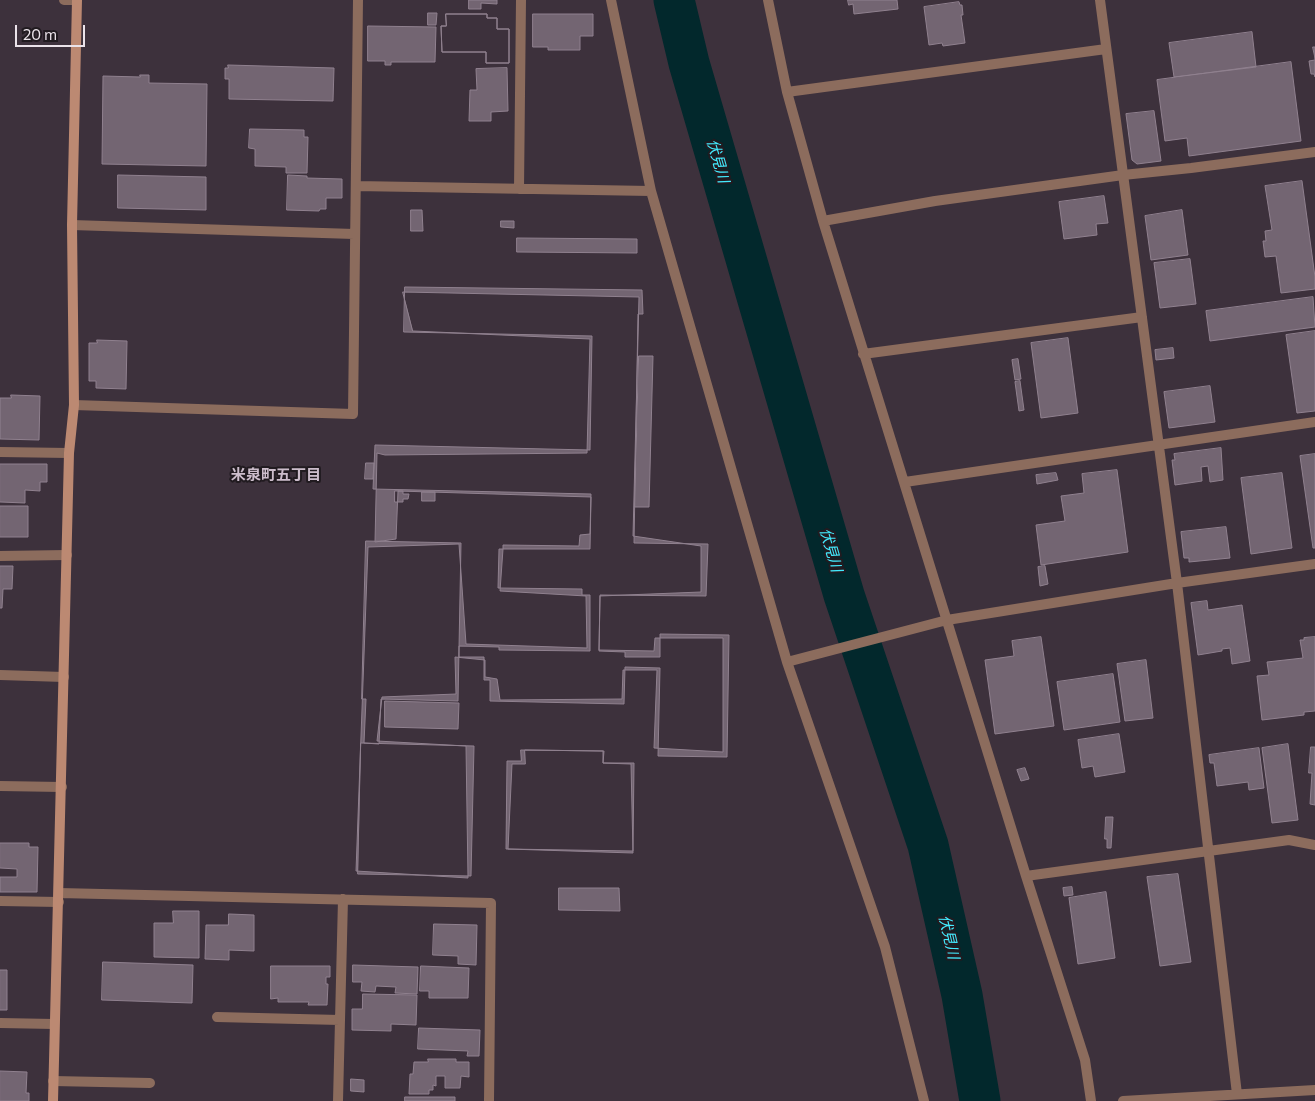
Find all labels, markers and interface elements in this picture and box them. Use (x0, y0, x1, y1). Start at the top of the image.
scale bar (18, 15, 88, 47)
text: 20 m (23, 25, 57, 43)
water label: 伏見川 (703, 137, 733, 185)
district label: 米泉町五丁目 (231, 466, 321, 484)
water label: 伏見川 (816, 526, 846, 574)
water label: 伏見川 (935, 913, 963, 961)

